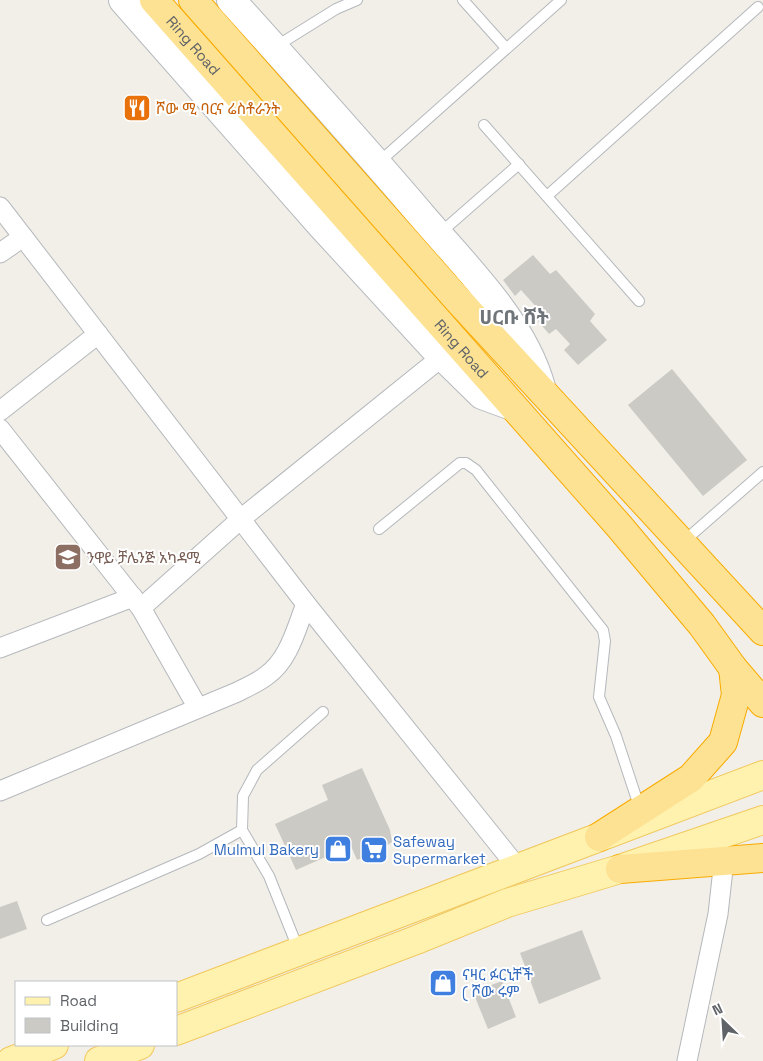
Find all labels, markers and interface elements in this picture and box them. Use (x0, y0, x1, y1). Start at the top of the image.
street label: Ring Road (163, 11, 225, 78)
restaurant icon: ሾው ሚ ባርና ሬስቶራንት (122, 93, 152, 123)
place label: ሾው ሚ ባርና ሬስቶራንት (156, 99, 280, 118)
district label: ሀርቡ ሸት (479, 304, 549, 330)
street label: Ring Road (431, 315, 493, 382)
school or university icon: ንዋይ ቻሌንጅ አካዳሚ (53, 542, 83, 572)
place label: ንዋይ ቻሌንጅ አካዳሚ (87, 548, 201, 567)
place label: Safeway Supermarket (393, 832, 486, 868)
shop icon: Mulmul Bakery (323, 834, 353, 864)
supermarket icon: Safeway Supermarket (359, 835, 389, 865)
place label: Mulmul Bakery (214, 840, 319, 859)
place label: ናዛር ፉርኒቸች ( ሾው ሩም (462, 965, 533, 1002)
shop icon: ናዛር ፉርኒቸች ( ሾው ሩም (428, 968, 458, 998)
legend (15, 981, 178, 1046)
text: Road (60, 991, 97, 1010)
north arrow (698, 996, 748, 1046)
text: N (709, 999, 726, 1019)
text: Building (60, 1016, 119, 1035)

